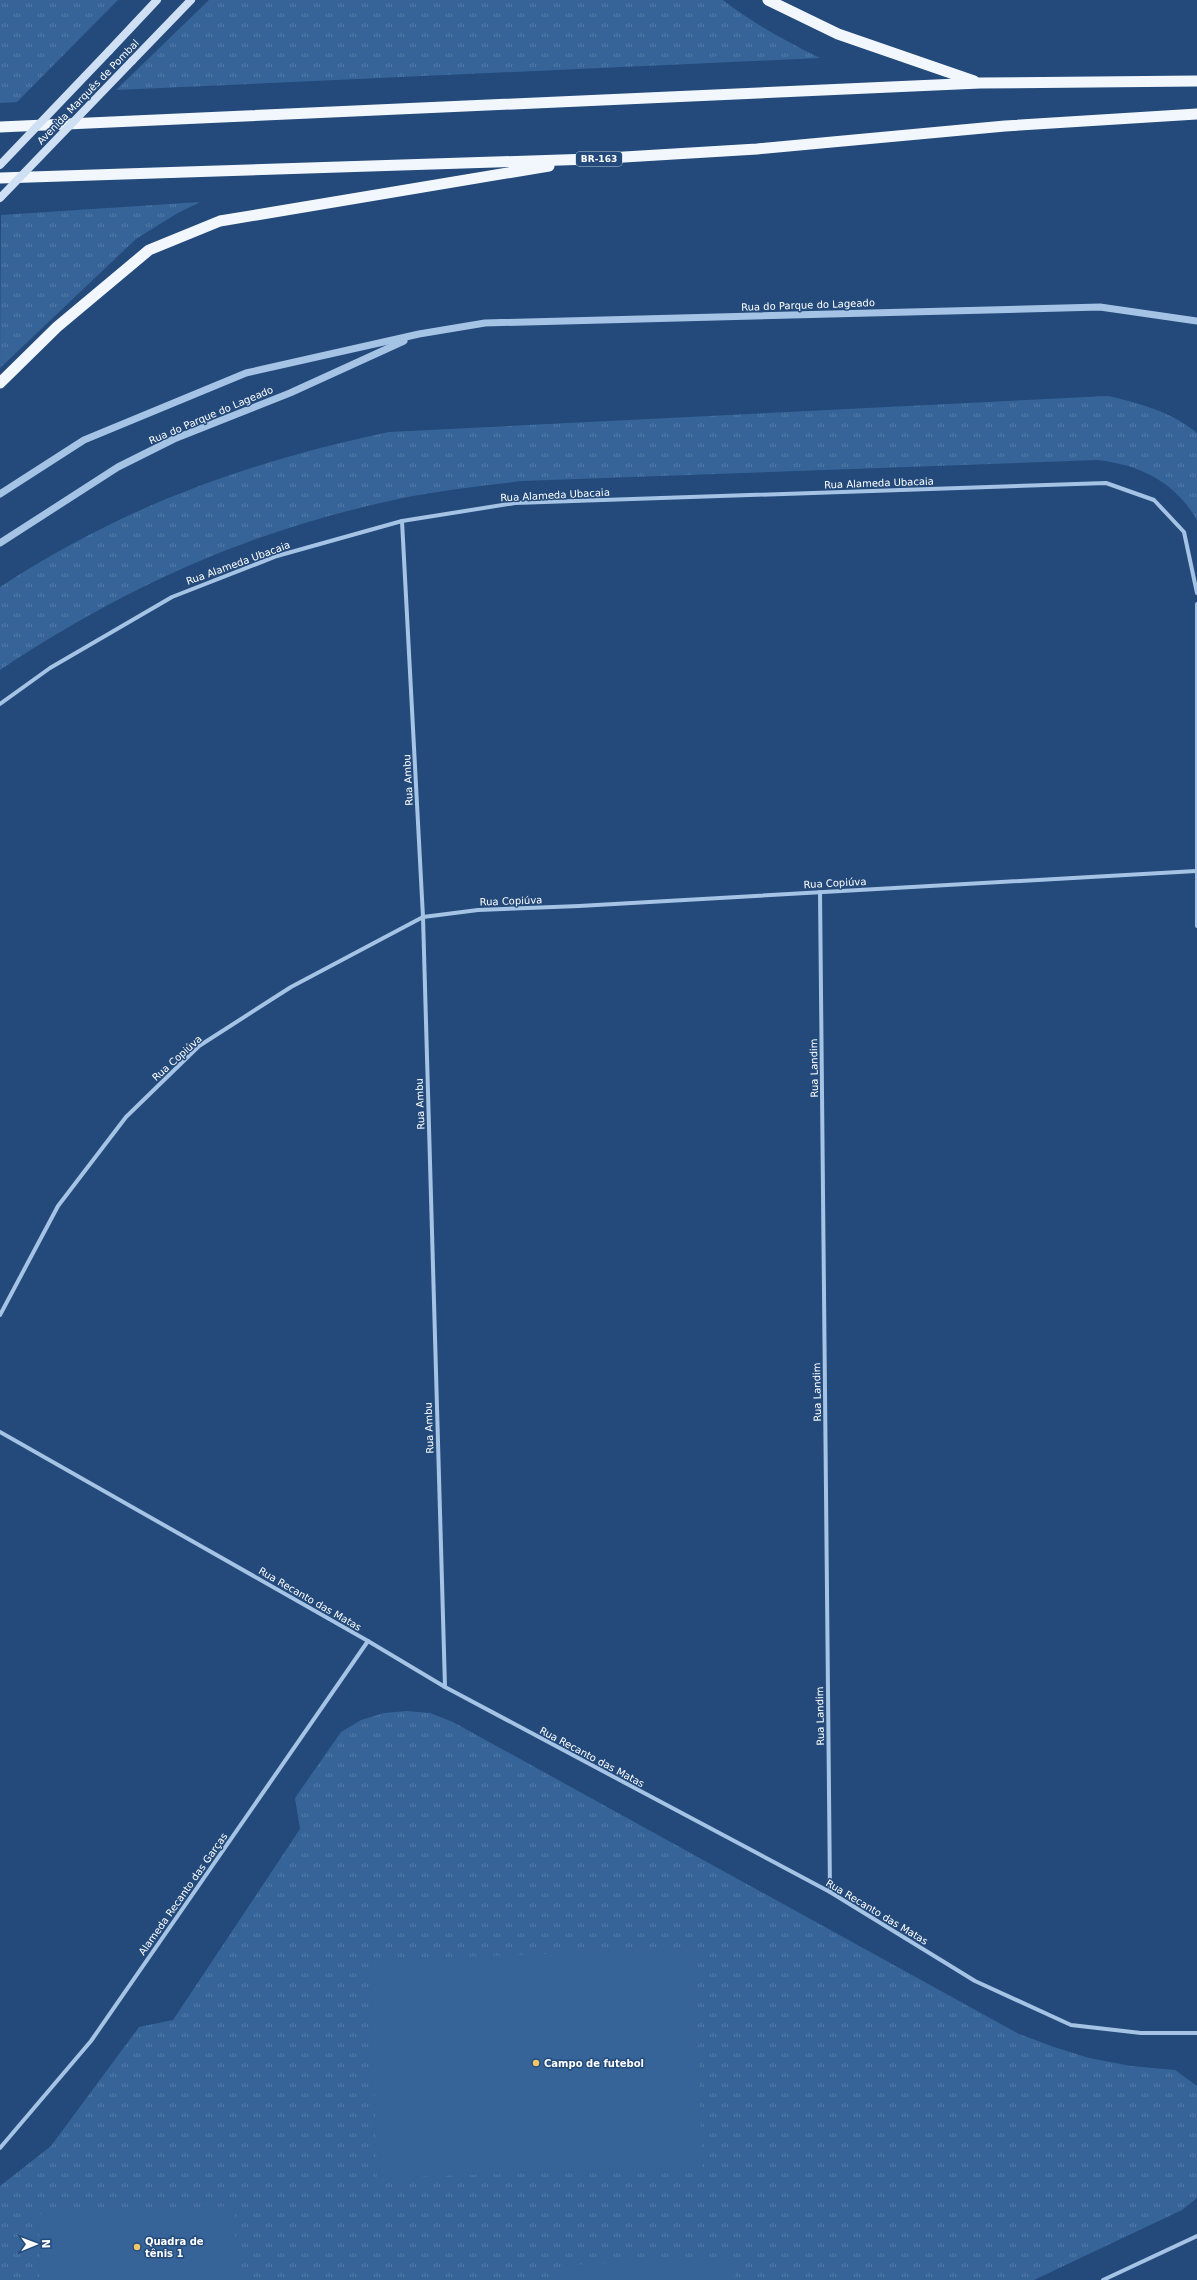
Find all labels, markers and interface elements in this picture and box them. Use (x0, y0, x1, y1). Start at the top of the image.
street label: Avenida Marquês de Pombal (35, 37, 141, 147)
road number: BR-163 (576, 152, 622, 166)
street label: Rua do Parque do Lageado (741, 297, 875, 313)
street label: Rua do Parque do Lageado (147, 384, 275, 446)
street label: Rua Alameda Ubacaia (824, 476, 934, 490)
street label: Rua Alameda Ubacaia (500, 487, 610, 503)
street label: Rua Alameda Ubacaia (185, 539, 291, 587)
street label: Rua Ambu (401, 754, 415, 806)
street label: Rua Copiúva (803, 876, 867, 890)
street label: Rua Copiúva (479, 894, 543, 908)
street label: Rua Copiúva (150, 1033, 204, 1083)
street label: Rua Landim (808, 1038, 820, 1098)
street label: Rua Ambu (414, 1078, 426, 1130)
street label: Rua Landim (811, 1362, 823, 1422)
street label: Rua Ambu (423, 1402, 435, 1454)
street label: Rua Recanto das Matas (257, 1565, 363, 1633)
street label: Rua Landim (814, 1686, 826, 1746)
street label: Rua Recanto das Matas (538, 1725, 646, 1789)
street label: Alameda Recanto das Garças (136, 1831, 230, 1957)
street label: Rua Recanto das Matas (824, 1877, 930, 1947)
marker: Campo de futebol (531, 2058, 541, 2068)
place label: Campo de futebol (544, 2058, 644, 2069)
north arrow (16, 2224, 56, 2264)
place label: Quadra de tênis 1 (145, 2236, 204, 2259)
text: N (39, 2239, 52, 2249)
marker: Quadra de tênis 1 (132, 2242, 142, 2252)

